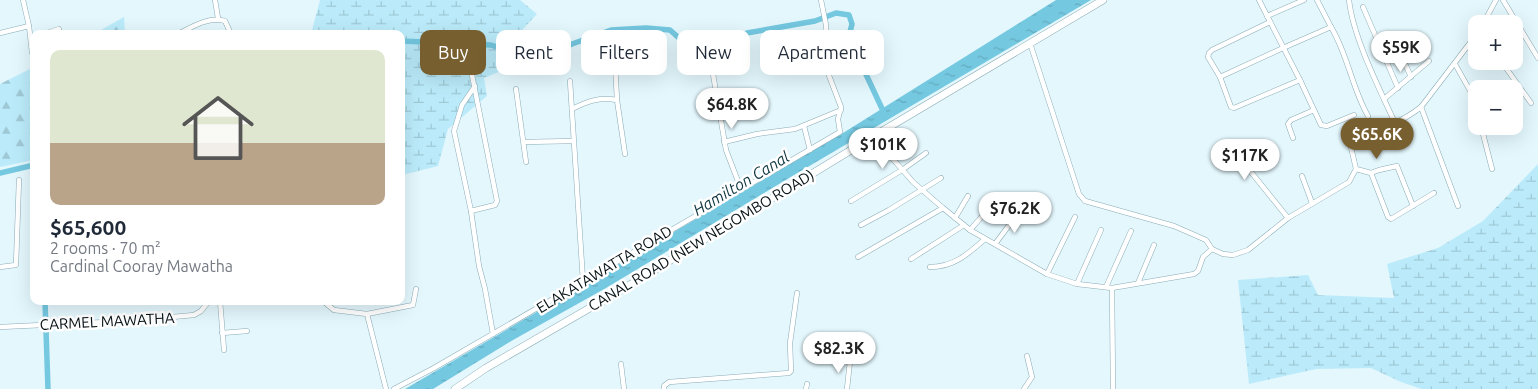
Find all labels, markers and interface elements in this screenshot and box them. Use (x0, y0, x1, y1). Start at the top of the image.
map controls (1468, 15, 1523, 135)
button: + (1468, 15, 1523, 70)
chip: Buy (420, 30, 486, 75)
chip: Rent (496, 30, 571, 75)
chip: Filters (581, 30, 667, 75)
chip: New (677, 30, 750, 75)
chip: Apartment (760, 30, 884, 75)
pin: $59K (1371, 30, 1431, 73)
text: $59K (1382, 38, 1420, 56)
button: − (1468, 80, 1523, 135)
icon: home (173, 83, 263, 173)
pin: $64.8K (691, 88, 773, 130)
text: $64.8K (707, 95, 757, 113)
pin: $65.6K (1336, 118, 1418, 160)
text: $65.6K (1352, 125, 1402, 143)
pin: $101K (848, 128, 918, 170)
text: $101K (860, 135, 906, 153)
pin: $117K (1210, 138, 1280, 181)
text: $117K (1222, 146, 1268, 164)
water label: Hamilton Canal (690, 147, 793, 219)
street label: CANAL ROAD (NEW NEGOMBO ROAD) (585, 166, 817, 314)
pin: $76.2K (974, 192, 1056, 234)
text: $76.2K (990, 199, 1040, 217)
text: $65,600 (50, 215, 126, 239)
street label: ELAKATAWATTA ROAD (533, 222, 675, 316)
text: 2 rooms · 70 m² (50, 239, 161, 257)
text: Cardinal Cooray Mawatha (50, 257, 233, 275)
street label: CARMEL MAWATHA (39, 309, 175, 333)
pin: $82.3K (798, 332, 880, 374)
text: $82.3K (814, 339, 864, 357)

